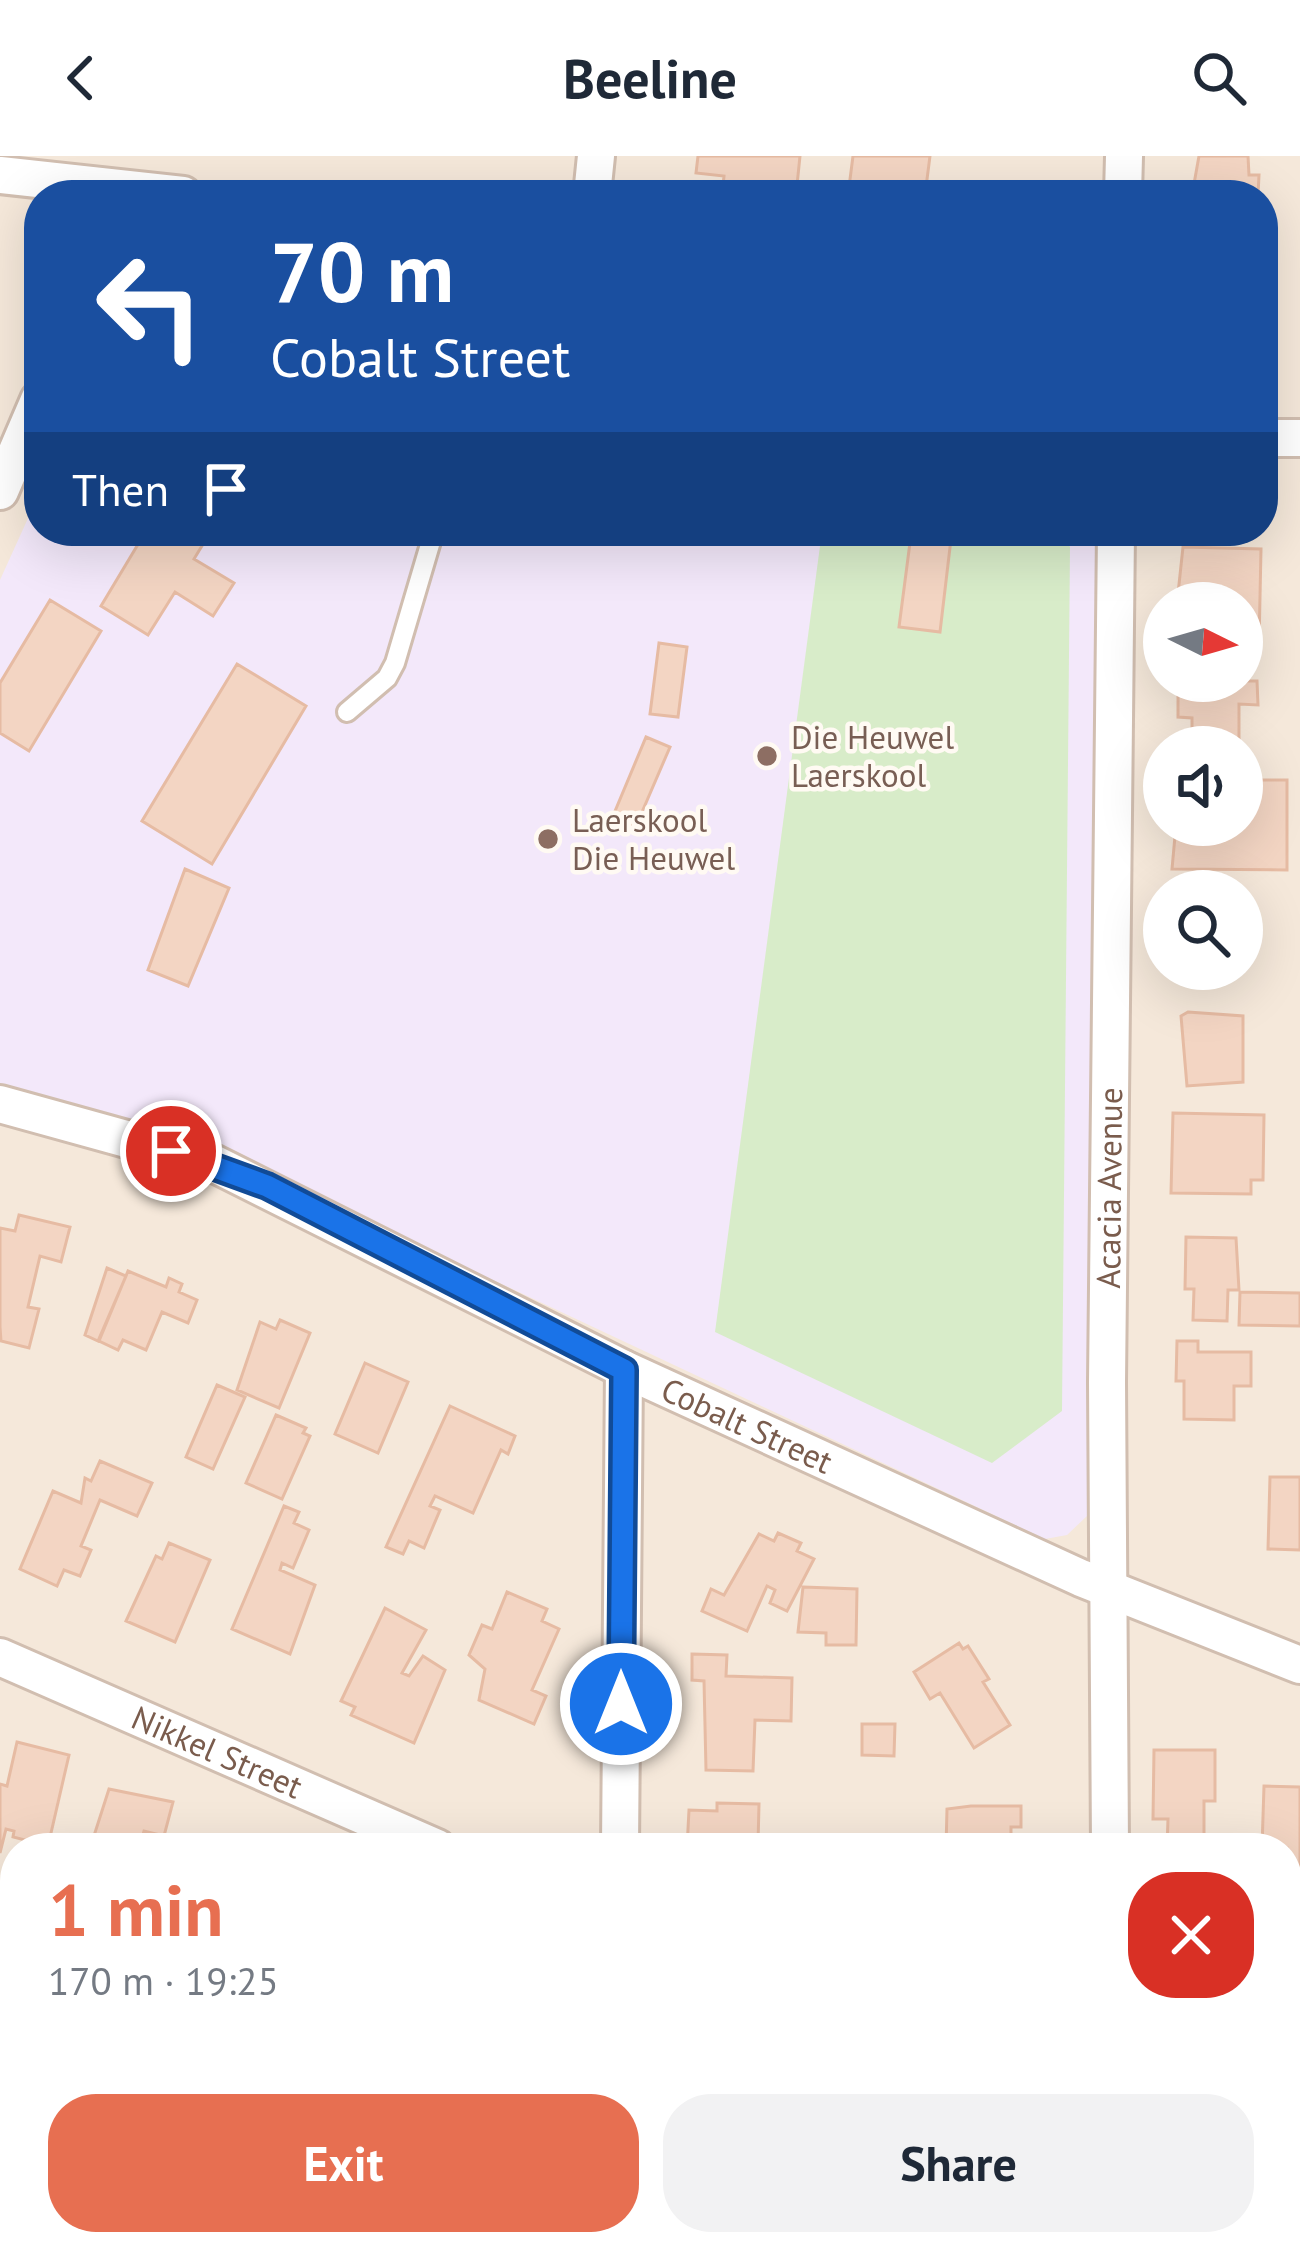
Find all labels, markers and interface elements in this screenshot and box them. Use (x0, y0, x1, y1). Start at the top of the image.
text: Beeline (563, 43, 737, 113)
icon: back (48, 45, 114, 111)
icon: search (1186, 45, 1252, 111)
text: 70 m (270, 216, 454, 325)
icon: left (72, 228, 228, 384)
text: Cobalt Street (270, 322, 570, 392)
icon: arrive (193, 456, 259, 522)
text: Then (72, 460, 169, 518)
north arrow (1143, 582, 1263, 702)
map controls (1143, 582, 1263, 990)
place label: Die Heuwel Laerskool (791, 715, 954, 796)
button: sound (1143, 726, 1263, 846)
marker: Die Heuwel Laerskool (754, 743, 780, 769)
place label: Laerskool Die Heuwel (572, 798, 735, 879)
marker: Laerskool Die Heuwel (535, 826, 561, 852)
button: search (1143, 870, 1263, 990)
street label: Acacia Avenue (1086, 1087, 1131, 1289)
pin (120, 1100, 222, 1202)
icon: arrive (138, 1118, 204, 1184)
street label: Cobalt Street (655, 1367, 840, 1483)
position arrow (558, 1641, 684, 1767)
street label: Nikkel Street (125, 1695, 309, 1808)
text: 1 min (48, 1863, 224, 1956)
button: close (1128, 1872, 1254, 1998)
text: 170 m · 19:25 (48, 1955, 279, 2006)
button: Exit (48, 2094, 639, 2232)
button: Share (663, 2094, 1254, 2232)

